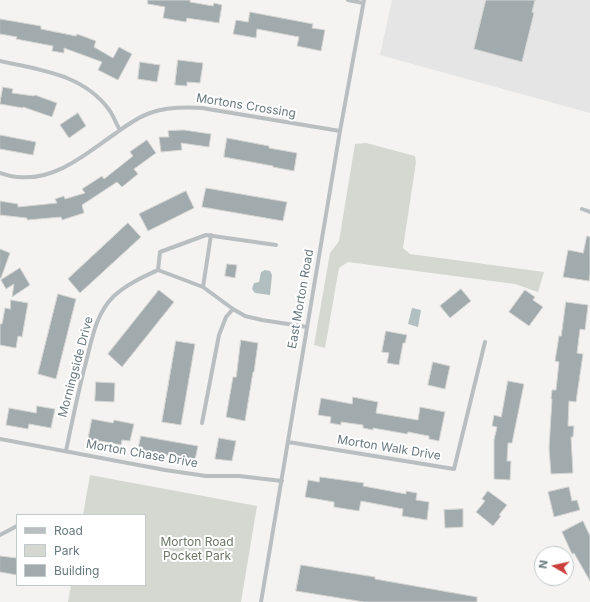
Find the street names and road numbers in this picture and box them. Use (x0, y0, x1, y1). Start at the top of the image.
street label: Mortons Crossing (195, 91, 297, 121)
street label: East Morton Road (285, 248, 317, 350)
street label: Morningside Drive (56, 315, 96, 419)
street label: Morton Walk Drive (336, 433, 442, 463)
street label: Morton Chase Drive (85, 437, 199, 471)

